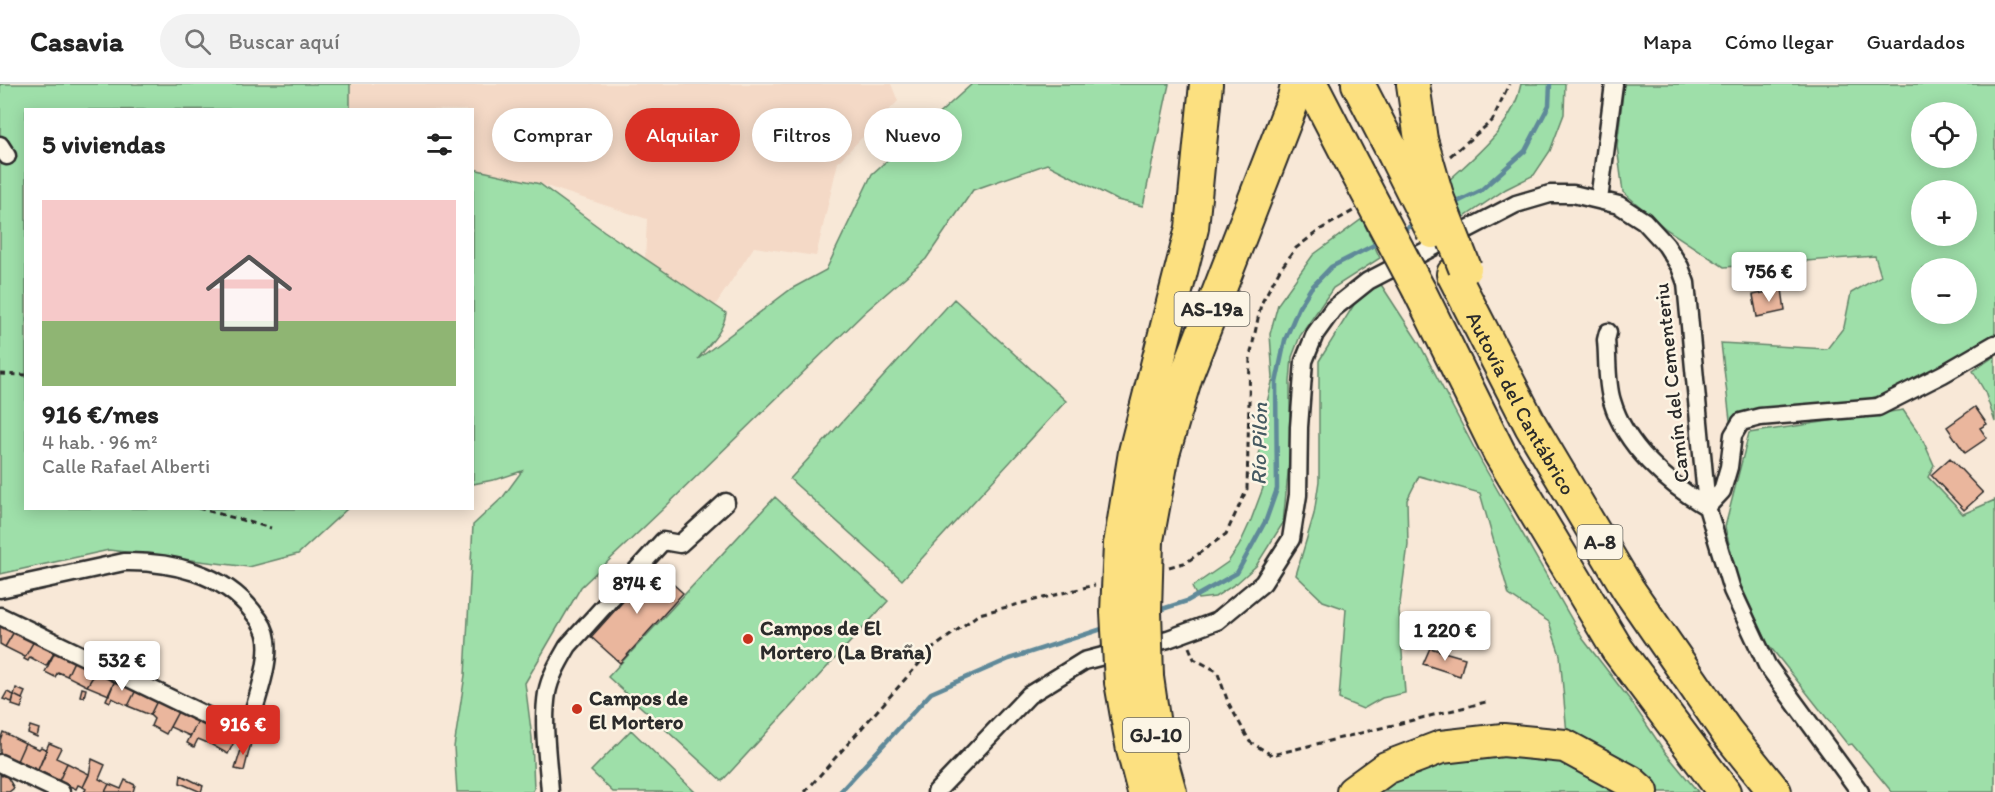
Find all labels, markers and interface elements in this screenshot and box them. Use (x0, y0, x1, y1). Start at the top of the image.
search box (160, 14, 580, 68)
text: Casavia (30, 24, 124, 58)
icon: search (181, 25, 214, 58)
text: Buscar aquí (229, 28, 340, 55)
text: Mapa (1643, 29, 1692, 54)
text: Cómo llegar (1725, 29, 1834, 54)
text: Guardados (1867, 29, 1965, 54)
map controls (1911, 102, 1977, 324)
button: locate (1911, 102, 1977, 168)
chip: Comprar (492, 108, 613, 162)
chip: Alquilar (625, 108, 740, 162)
chip: Filtros (752, 108, 852, 162)
chip: Nuevo (864, 108, 962, 162)
text: 5 viviendas (42, 128, 166, 160)
icon: filters (423, 128, 456, 161)
button: + (1911, 180, 1977, 246)
icon: home (195, 239, 303, 347)
pin: 756 € (1727, 252, 1811, 303)
button: − (1911, 258, 1977, 324)
text: 756 € (1746, 259, 1792, 283)
street label: Camín del Cementeriu (1648, 282, 1694, 484)
road number: AS-19a (1174, 292, 1250, 326)
street label: Autovía del Cantábrico (1462, 307, 1581, 499)
text: 916 €/mes (42, 398, 159, 430)
water label: Río Pilón (1245, 402, 1273, 486)
text: 4 hab. · 96 m² (42, 430, 157, 454)
text: Calle Rafael Alberti (42, 454, 210, 478)
road number: A-8 (1578, 525, 1622, 559)
pin: 874 € (595, 564, 679, 615)
text: 874 € (613, 571, 661, 595)
pin: 1 220 € (1390, 611, 1500, 662)
place label: Campos de El Mortero (La Braña) (760, 615, 932, 665)
text: 1 220 € (1413, 618, 1477, 642)
marker: Campos de El Mortero (La Braña) (741, 632, 755, 646)
pin: 532 € (80, 641, 164, 692)
text: 532 € (98, 648, 146, 672)
place label: Campos de El Mortero (589, 685, 688, 734)
marker: Campos de El Mortero (570, 702, 584, 716)
pin: 916 € (201, 705, 285, 756)
text: 916 € (220, 712, 266, 736)
road number: GJ-10 (1123, 718, 1189, 752)

